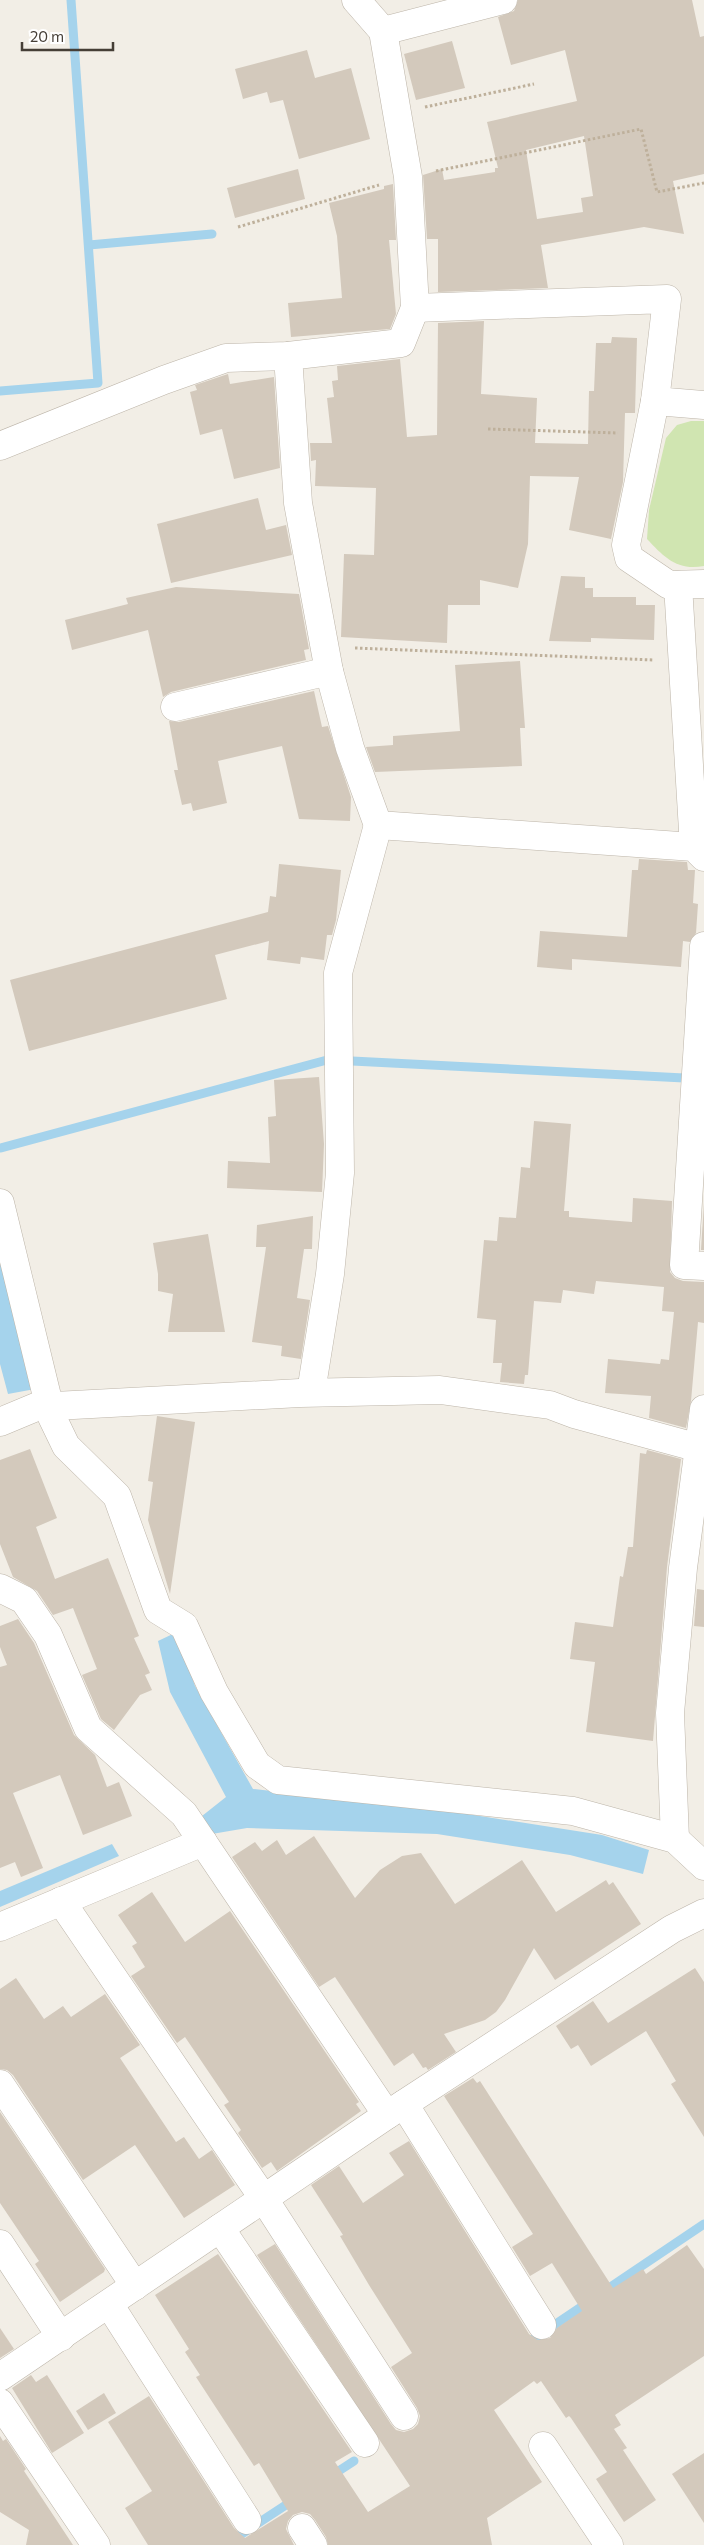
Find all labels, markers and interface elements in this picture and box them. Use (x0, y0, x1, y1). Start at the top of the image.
scale bar (22, 20, 114, 52)
text: 20 m (30, 27, 64, 45)

